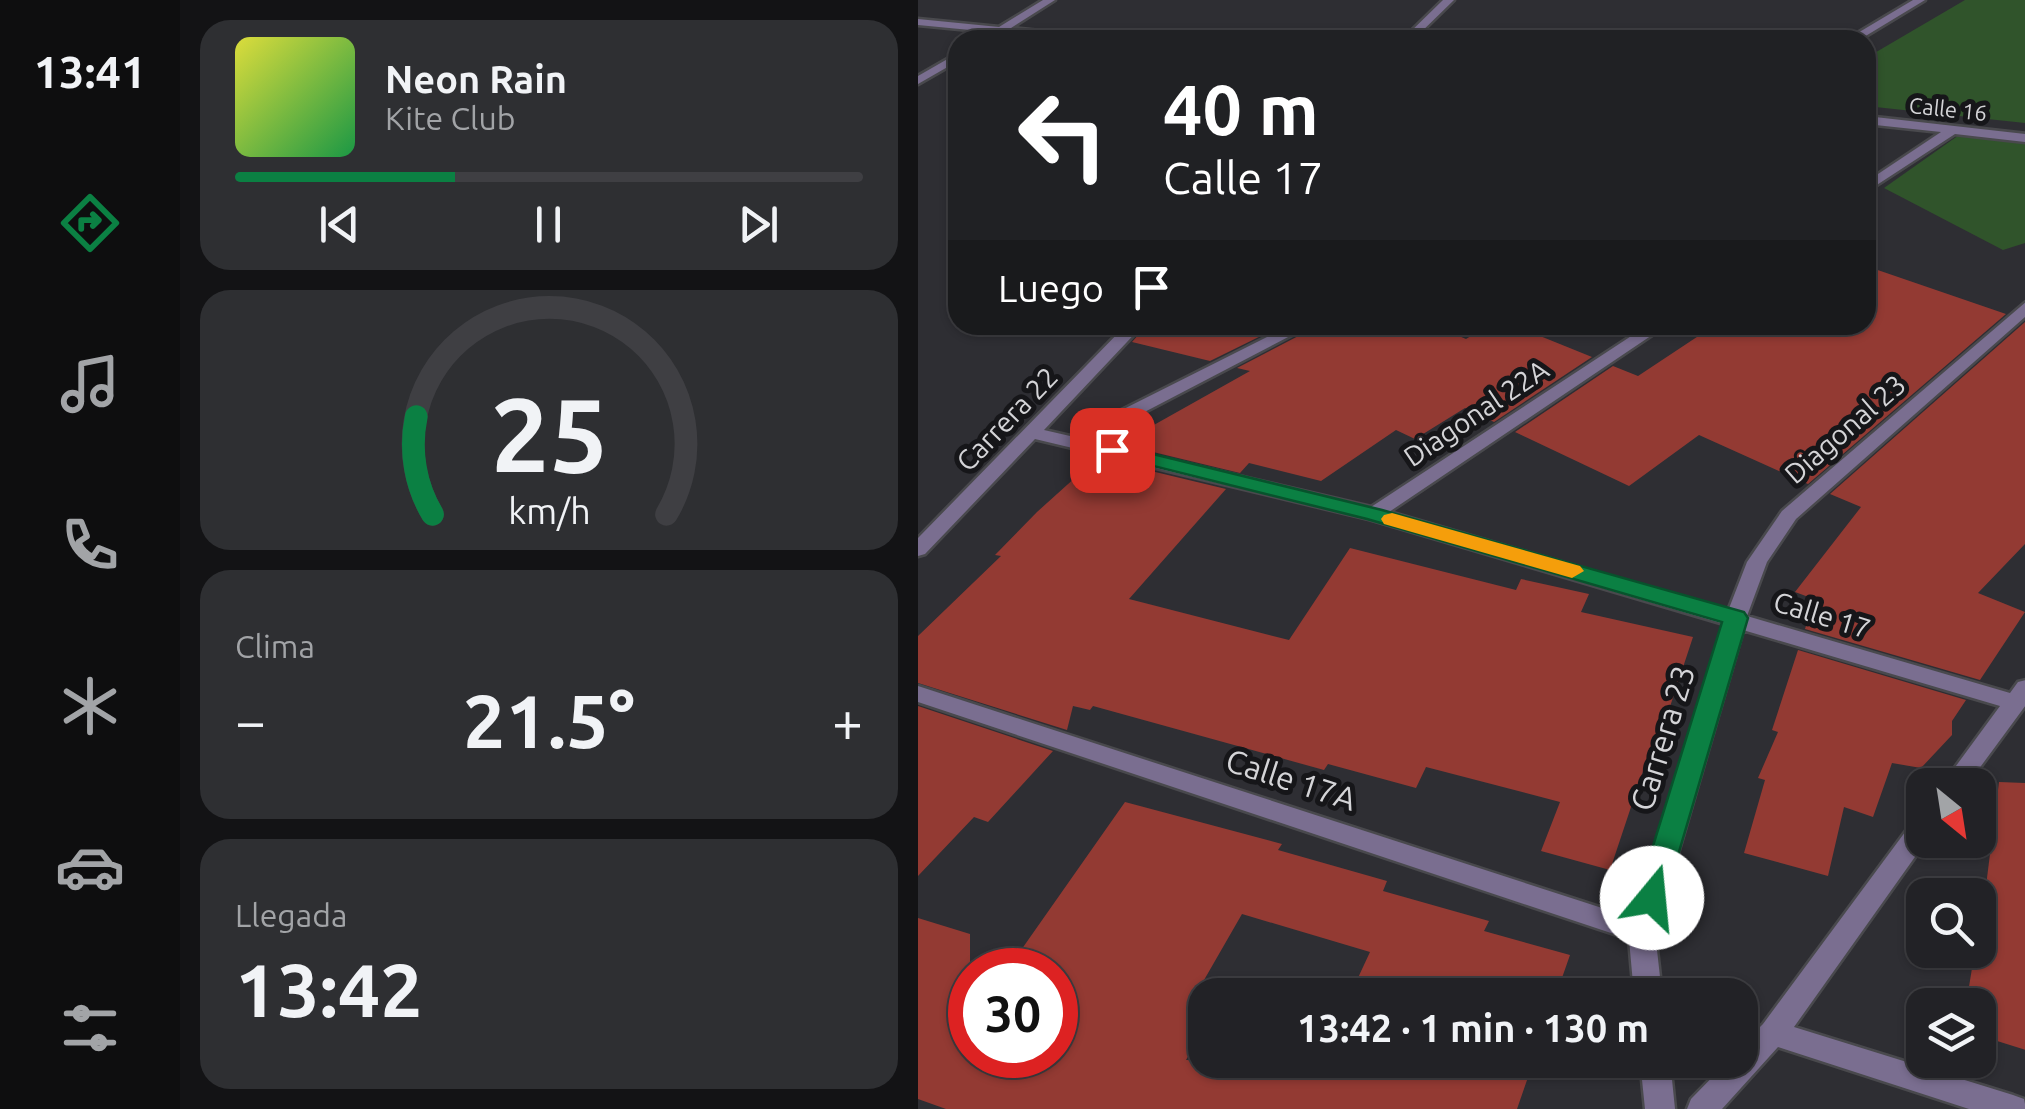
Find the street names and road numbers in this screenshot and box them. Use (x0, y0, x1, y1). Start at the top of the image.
street label: Calle 16 (1908, 92, 1988, 125)
street label: Diagonal 22A (1398, 353, 1554, 472)
street label: Carrera 22 (950, 361, 1063, 477)
street label: Diagonal 23 (1778, 368, 1911, 489)
street label: Calle 17 (1770, 585, 1874, 644)
street label: Carrera 23 (1623, 661, 1701, 815)
street label: Calle 17A (1222, 741, 1361, 817)

